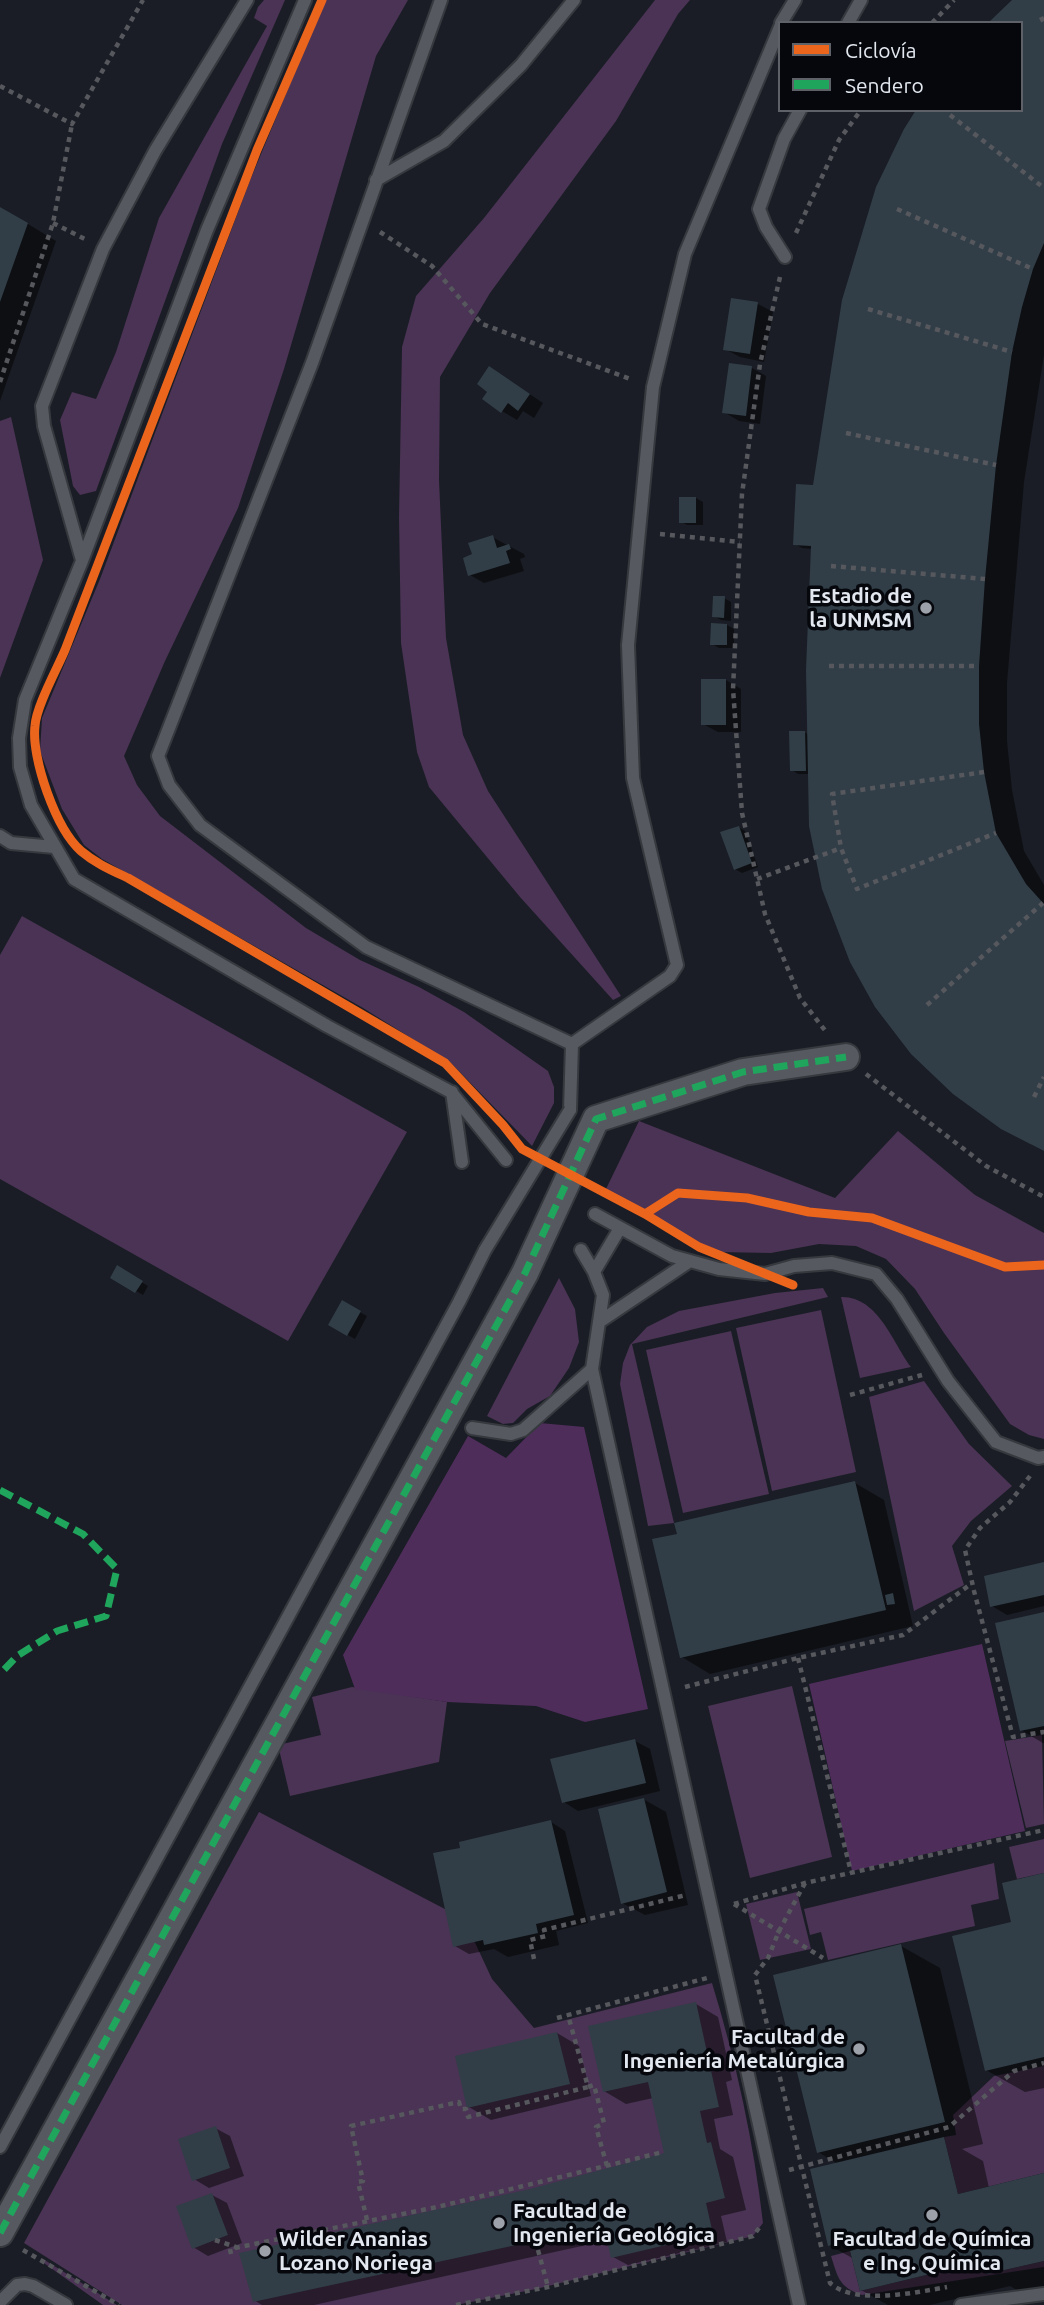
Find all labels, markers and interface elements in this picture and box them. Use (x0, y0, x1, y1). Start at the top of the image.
legend (778, 21, 1023, 112)
text: Ciclovía (845, 38, 917, 62)
text: Sendero (845, 73, 924, 97)
place label: Estadio de la UNMSM (809, 583, 912, 633)
marker: Estadio de la UNMSM (918, 600, 934, 616)
place label: Facultad de Ingeniería Metalúrgica (623, 2024, 845, 2074)
marker: Facultad de Ingeniería Metalúrgica (851, 2041, 867, 2057)
place label: Facultad de Ingeniería Geológica (513, 2198, 715, 2248)
marker: Facultad de Química e Ing. Química (924, 2207, 940, 2223)
marker: Facultad de Ingeniería Geológica (491, 2215, 507, 2231)
place label: Wilder Ananias Lozano Noriega (279, 2226, 433, 2276)
place label: Facultad de Química e Ing. Química (833, 2226, 1031, 2276)
marker: Wilder Ananias Lozano Noriega (257, 2243, 273, 2259)

